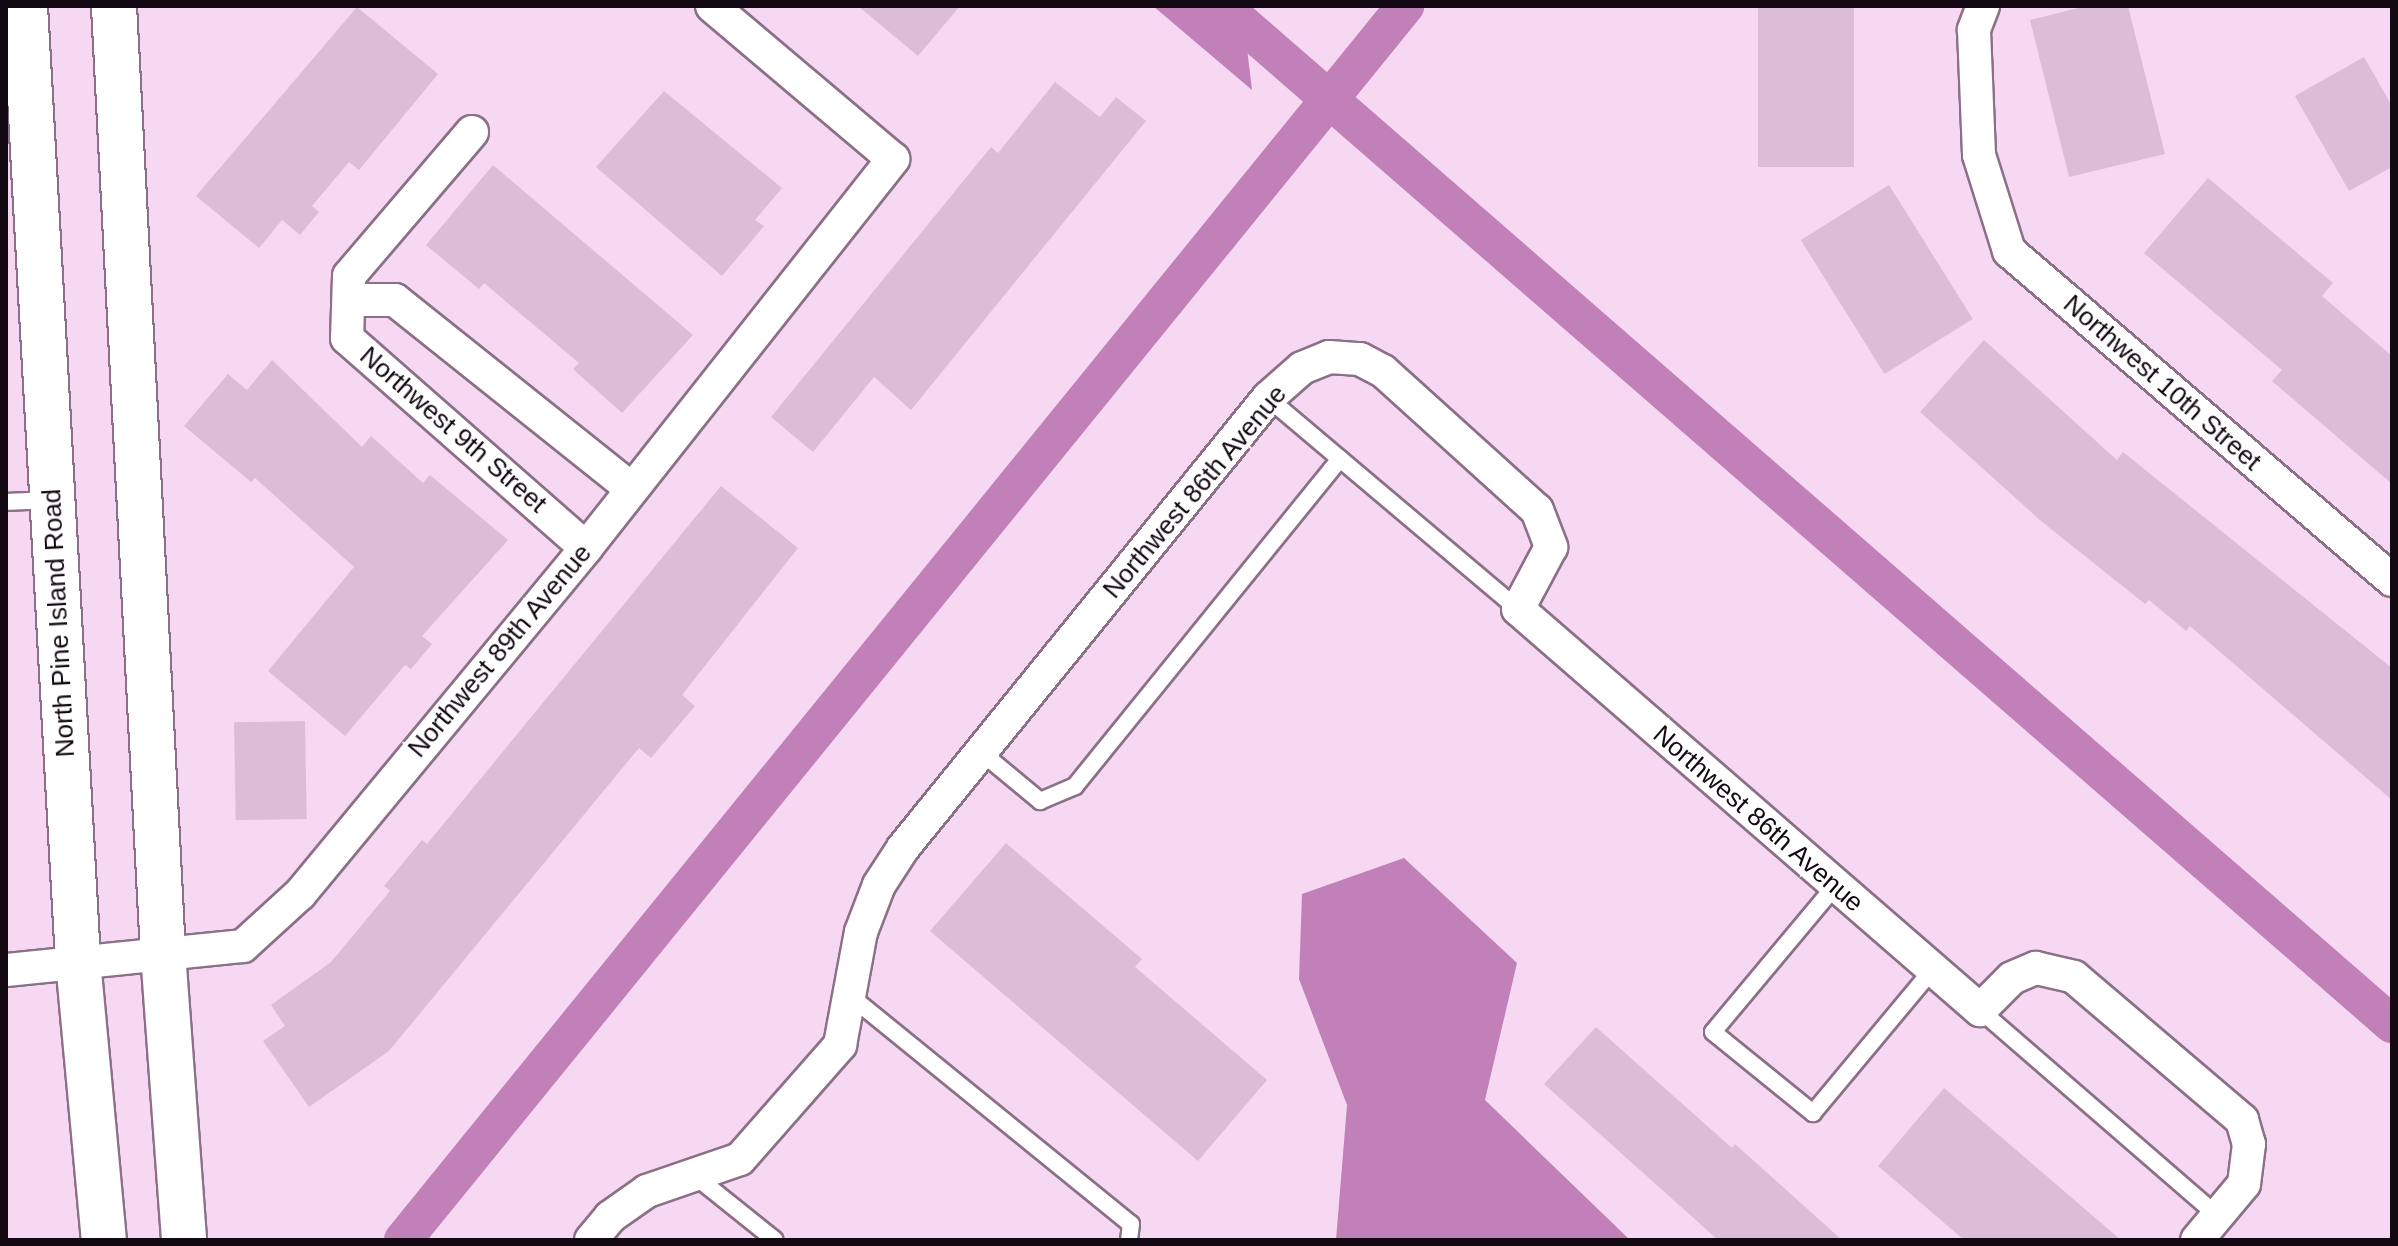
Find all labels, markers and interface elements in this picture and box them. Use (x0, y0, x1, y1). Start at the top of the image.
street label: Northwest 10th Street (2057, 289, 2267, 477)
street label: Northwest 9th Street (353, 340, 553, 520)
street label: Northwest 86th Avenue (1096, 379, 1294, 605)
street label: North Pine Island Road (36, 488, 82, 758)
street label: Northwest 89th Avenue (401, 538, 599, 764)
street label: Northwest 86th Avenue (1646, 719, 1870, 919)

